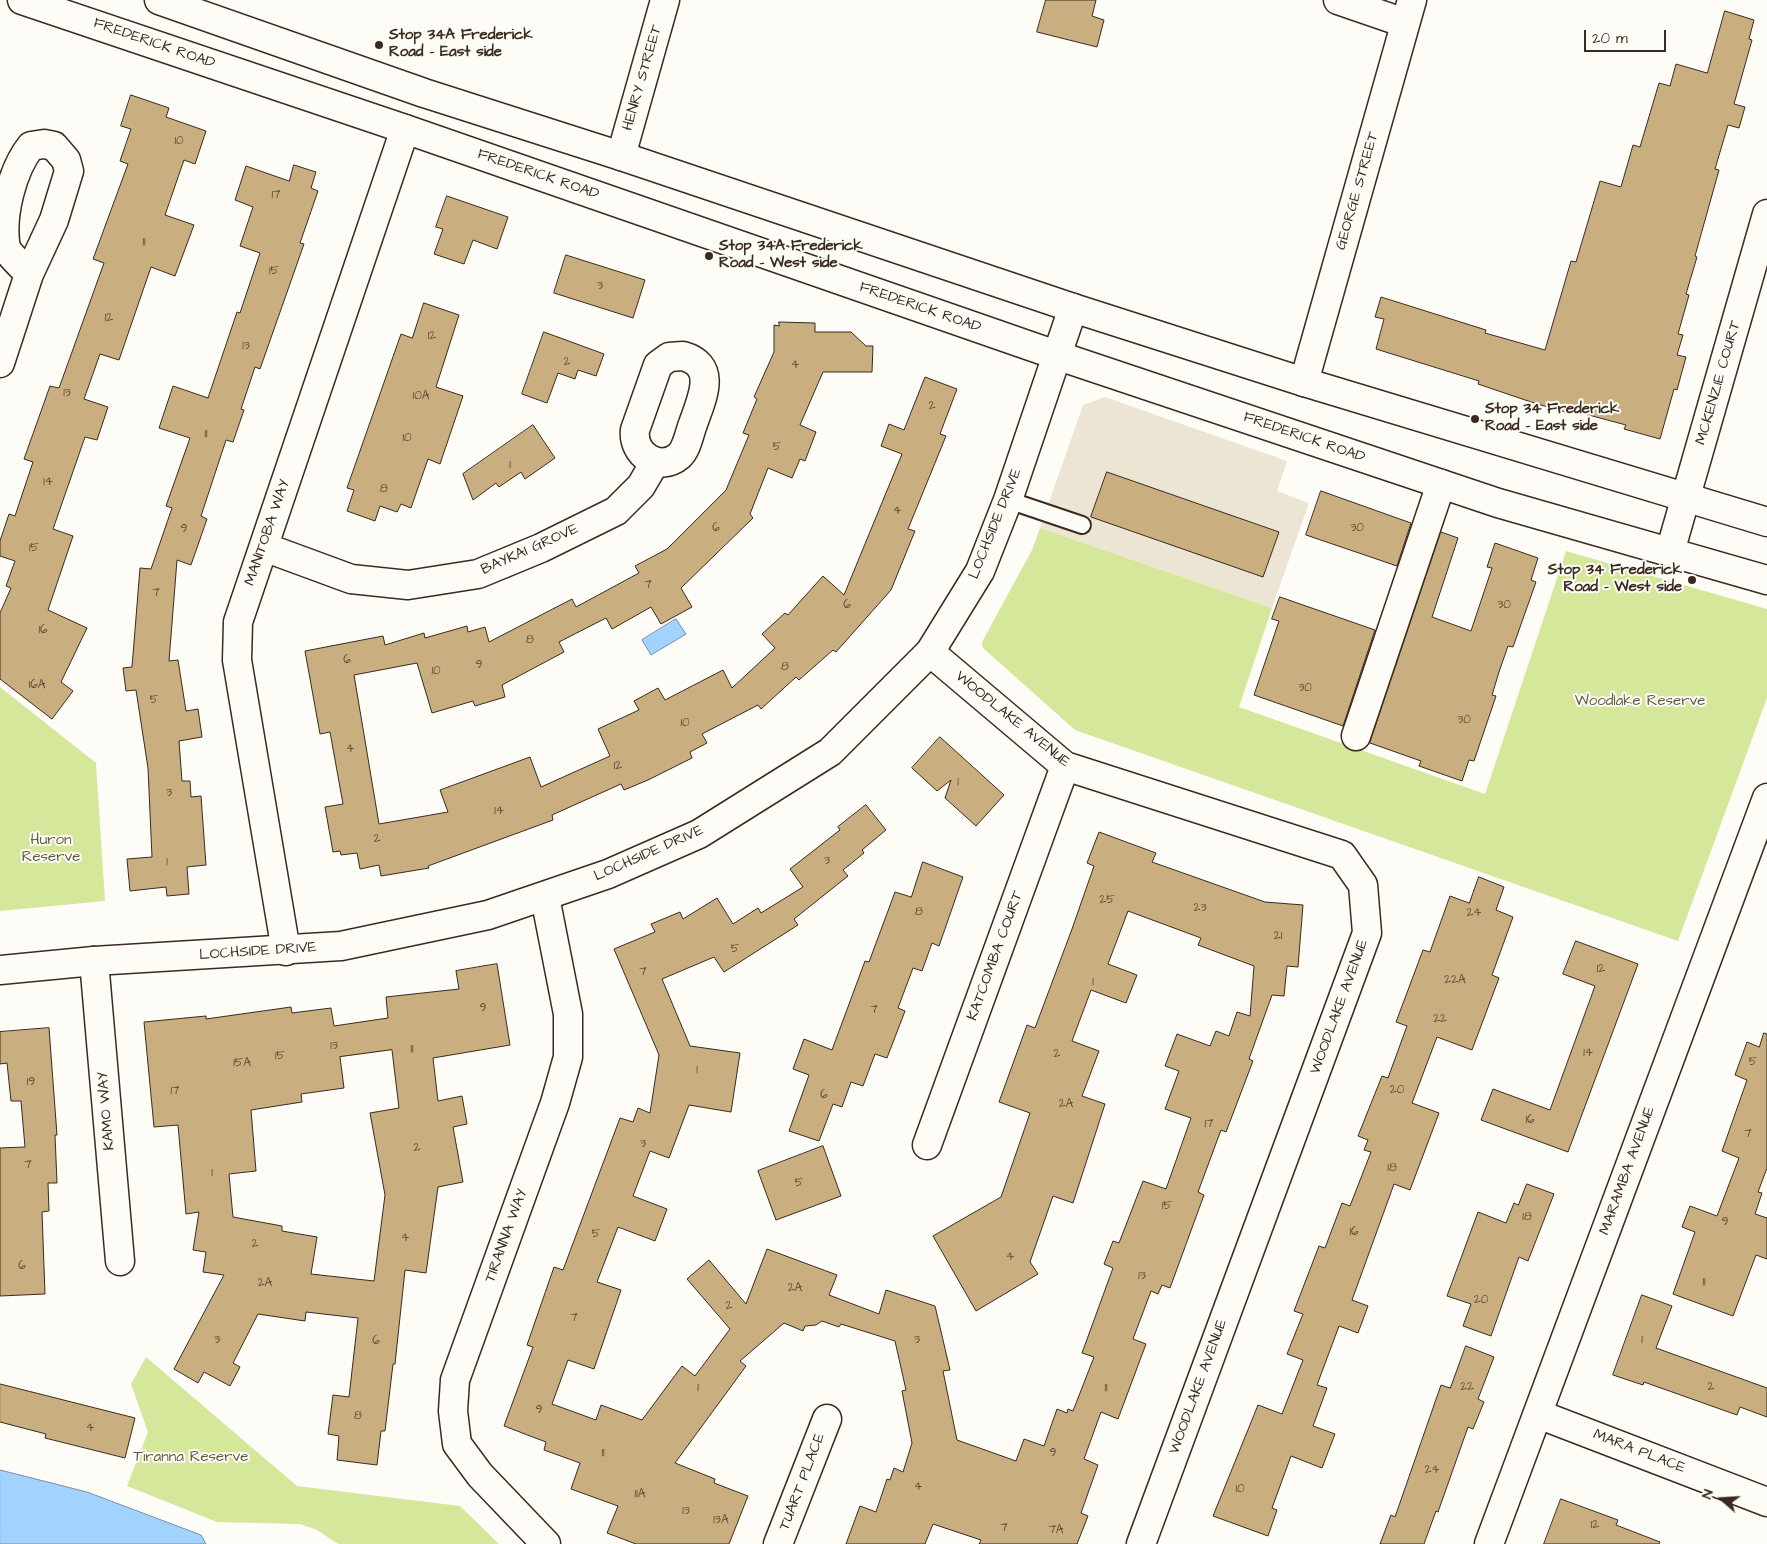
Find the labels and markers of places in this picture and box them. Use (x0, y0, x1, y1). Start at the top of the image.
place label: Stop 34A Frederick Road - East side (389, 27, 533, 62)
marker: Stop 34A Frederick Road - East side (373, 39, 385, 51)
place label: Stop 34A Frederick Road - West side (719, 238, 863, 273)
marker: Stop 34A Frederick Road - West side (703, 250, 715, 262)
place label: Stop 34 Frederick Road - East side (1485, 401, 1619, 436)
marker: Stop 34 Frederick Road - East side (1469, 413, 1481, 425)
place label: Stop 34 Frederick Road - West side (1548, 562, 1682, 597)
marker: Stop 34 Frederick Road - West side (1686, 574, 1698, 586)

